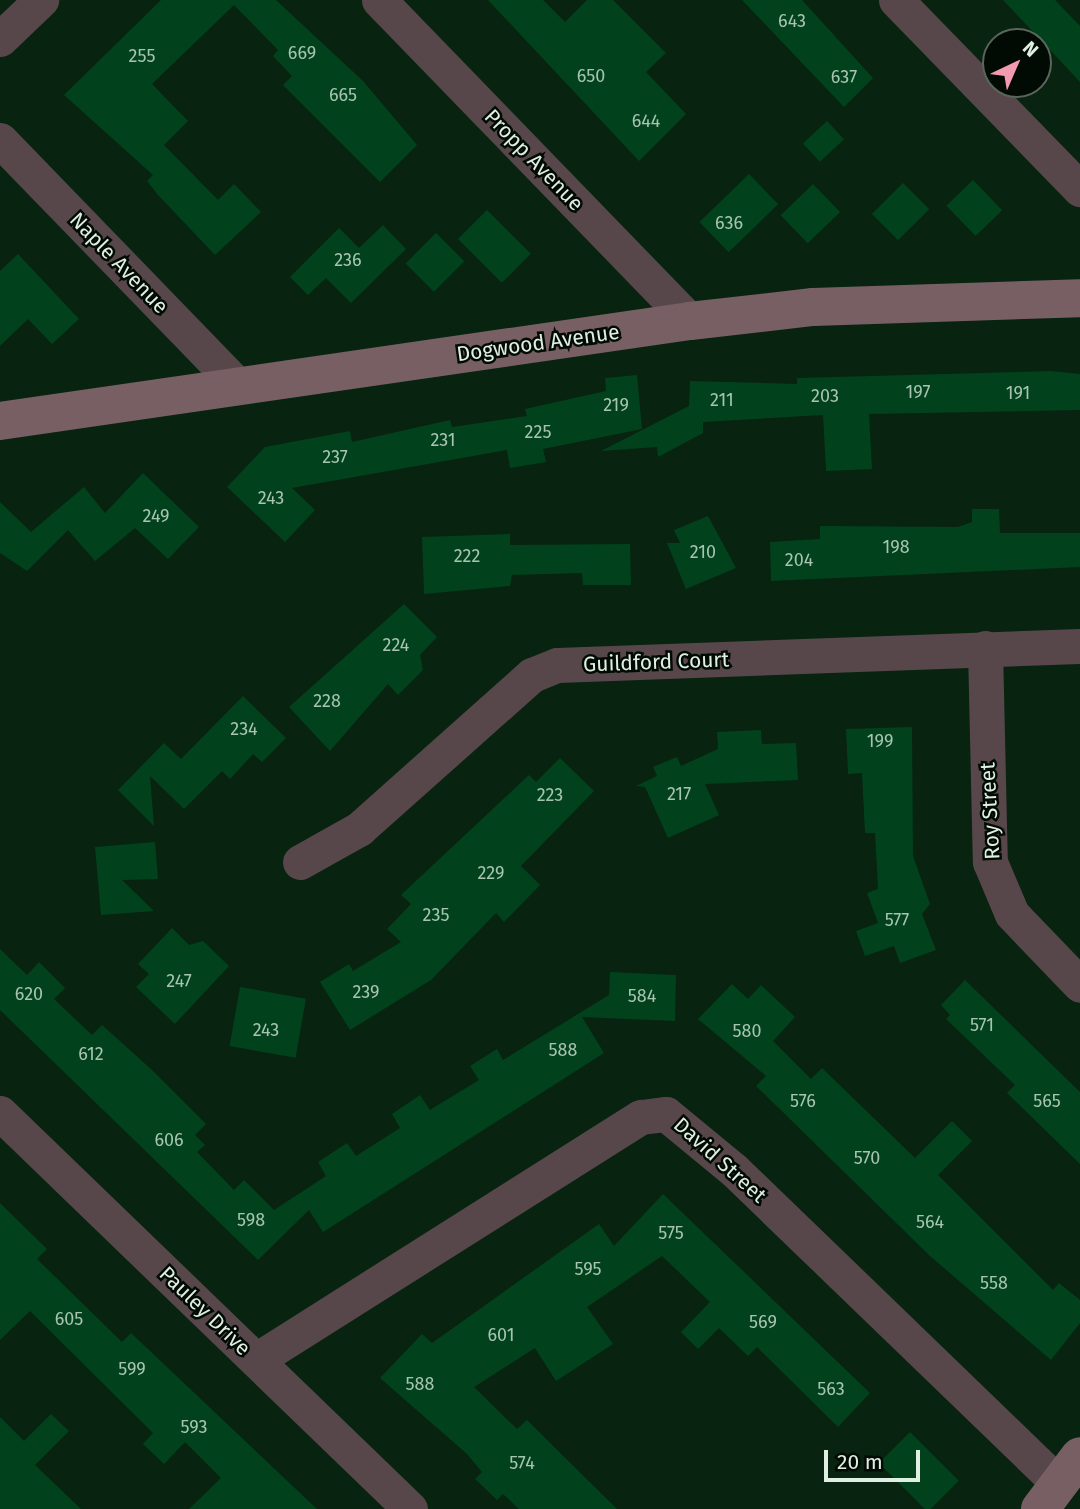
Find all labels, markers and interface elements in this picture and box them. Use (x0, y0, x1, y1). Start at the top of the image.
house number: 643 (778, 10, 806, 32)
north arrow (982, 28, 1052, 98)
text: N (1018, 36, 1043, 62)
house number: 669 (288, 42, 316, 64)
house number: 255 (129, 45, 155, 67)
house number: 650 (577, 65, 605, 87)
house number: 637 (831, 66, 857, 88)
house number: 665 (329, 84, 357, 106)
street label: Propp Avenue (479, 104, 589, 216)
house number: 644 (632, 110, 660, 132)
street label: Naple Avenue (64, 207, 174, 319)
house number: 636 (715, 212, 743, 234)
house number: 236 (334, 249, 362, 271)
street label: Dogwood Avenue (455, 319, 621, 367)
house number: 197 (906, 381, 930, 403)
house number: 191 (1006, 382, 1030, 404)
house number: 203 (811, 385, 839, 407)
house number: 211 (710, 389, 734, 411)
house number: 219 (603, 394, 629, 416)
house number: 225 (525, 421, 551, 443)
house number: 231 (430, 429, 456, 451)
house number: 237 (322, 446, 348, 468)
house number: 243 (258, 487, 284, 509)
house number: 249 (142, 505, 170, 527)
house number: 198 (882, 536, 910, 558)
house number: 210 (690, 541, 716, 563)
house number: 222 (454, 545, 480, 567)
house number: 204 (785, 549, 813, 571)
house number: 224 (383, 634, 409, 656)
street label: Guildford Court (583, 647, 729, 677)
house number: 228 (313, 690, 341, 712)
house number: 234 (230, 718, 258, 740)
house number: 199 (867, 730, 893, 752)
street label: Roy Street (975, 762, 1005, 860)
house number: 217 (667, 783, 691, 805)
house number: 223 (537, 784, 563, 806)
house number: 229 (477, 862, 505, 884)
house number: 235 (423, 904, 449, 926)
house number: 577 (885, 909, 909, 931)
house number: 247 (166, 970, 192, 992)
house number: 239 (352, 981, 380, 1003)
house number: 620 (15, 983, 43, 1005)
house number: 584 (628, 985, 656, 1007)
house number: 571 (970, 1014, 994, 1036)
house number: 243 (253, 1019, 279, 1041)
house number: 580 (733, 1020, 761, 1042)
house number: 588 (549, 1039, 577, 1061)
house number: 612 (78, 1043, 104, 1065)
house number: 576 (790, 1090, 816, 1112)
house number: 565 (1033, 1090, 1061, 1112)
street label: David Street (669, 1112, 771, 1208)
house number: 606 (154, 1129, 184, 1151)
house number: 570 (854, 1147, 880, 1169)
house number: 598 (237, 1209, 265, 1231)
house number: 564 (916, 1211, 944, 1233)
house number: 575 (658, 1222, 684, 1244)
house number: 595 (574, 1258, 602, 1280)
street label: Pauley Drive (154, 1261, 256, 1361)
house number: 558 (980, 1272, 1008, 1294)
house number: 605 (55, 1308, 83, 1330)
house number: 569 (749, 1311, 777, 1333)
house number: 601 (488, 1324, 514, 1346)
house number: 599 (118, 1358, 146, 1380)
house number: 588 (406, 1373, 434, 1395)
house number: 563 (817, 1378, 845, 1400)
house number: 593 (181, 1416, 207, 1438)
scale bar (828, 1436, 924, 1480)
text: 20 m (837, 1449, 883, 1475)
house number: 574 (509, 1452, 535, 1474)

